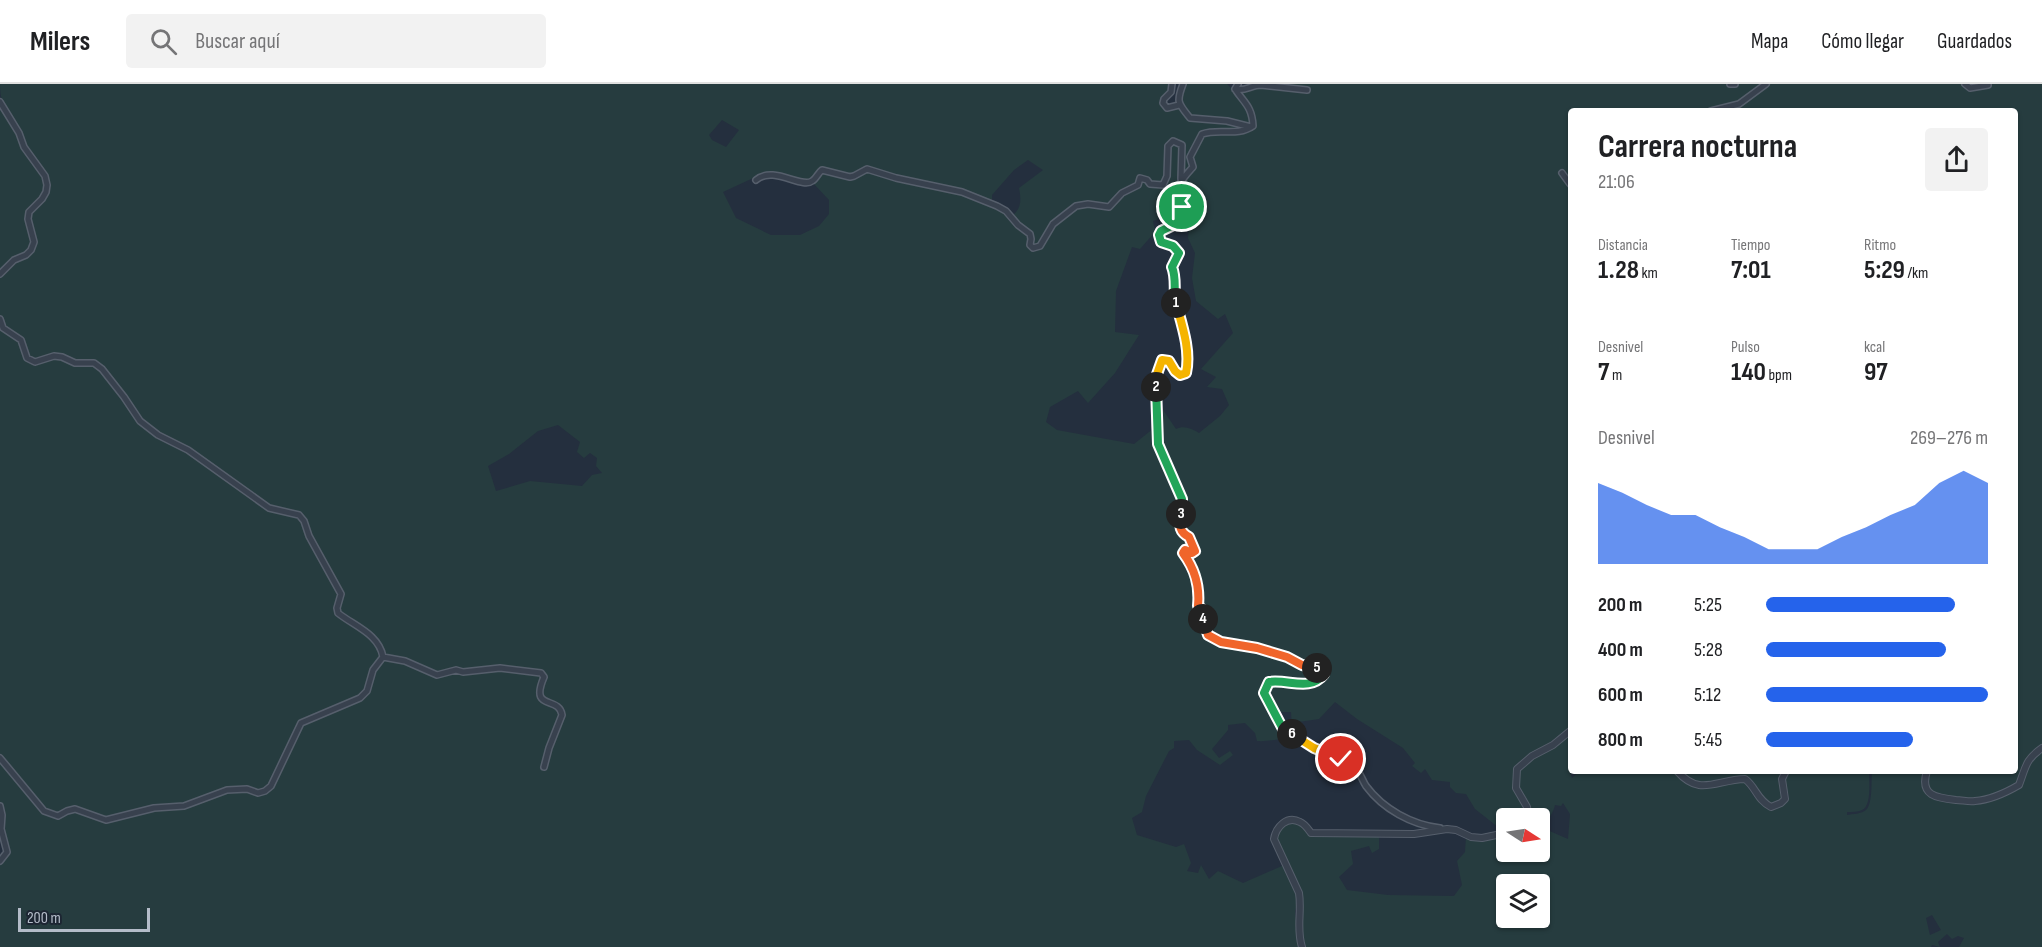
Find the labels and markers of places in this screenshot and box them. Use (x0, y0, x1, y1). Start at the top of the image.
pin (1156, 181, 1207, 232)
pin: 1 (1161, 288, 1191, 318)
pin: 2 (1141, 372, 1171, 402)
pin: 3 (1166, 499, 1196, 529)
pin: 4 (1188, 604, 1218, 634)
pin: 5 (1302, 653, 1332, 683)
pin: 6 (1277, 719, 1307, 749)
pin (1315, 733, 1366, 784)

